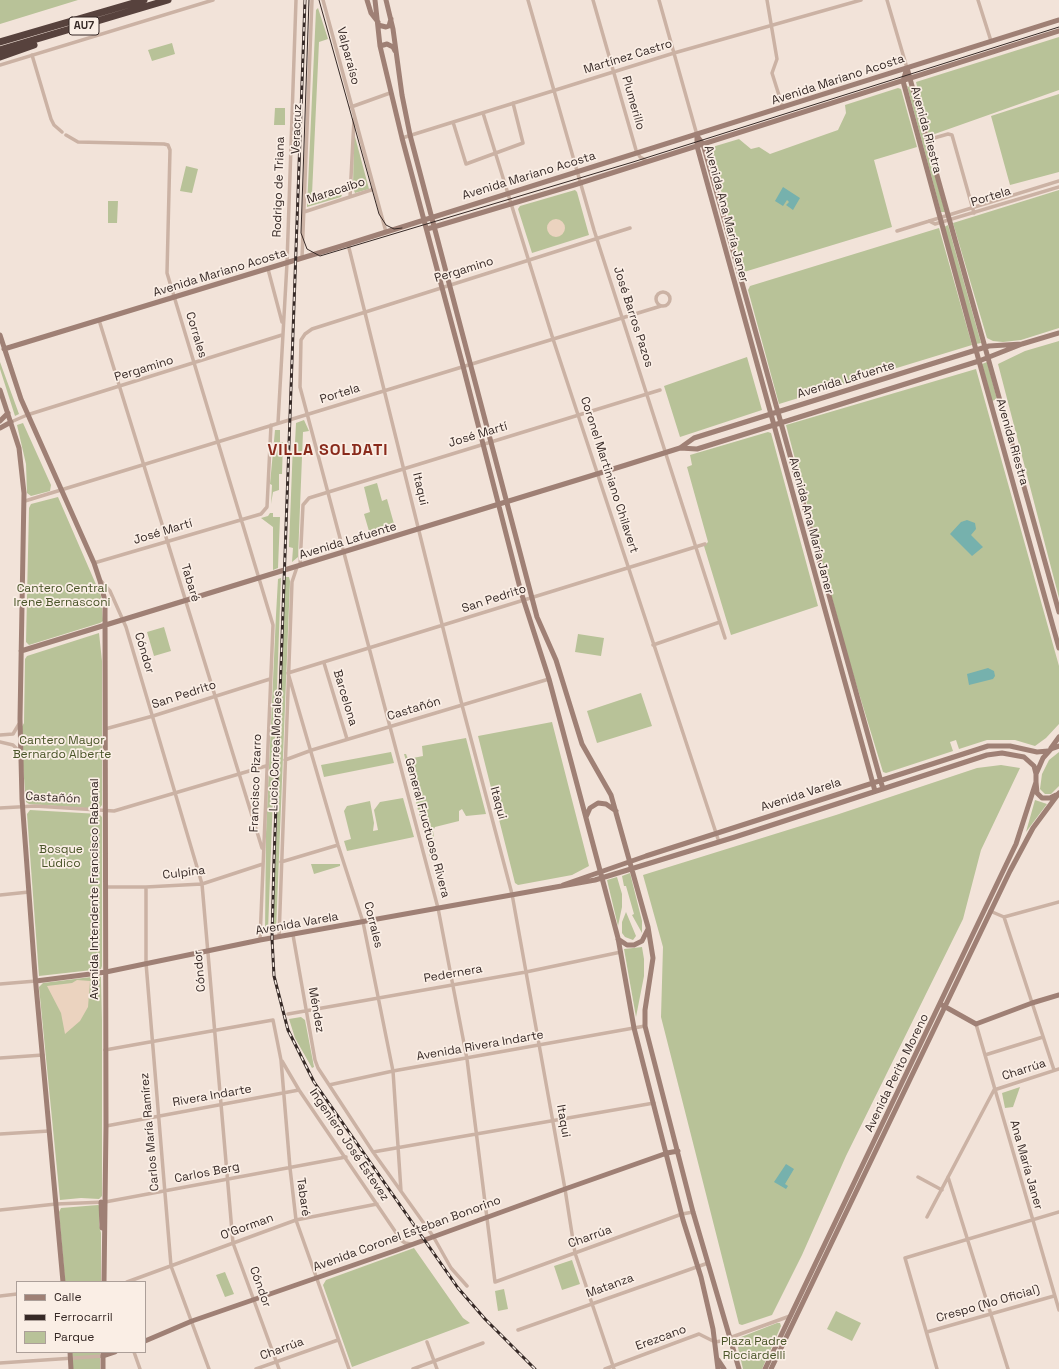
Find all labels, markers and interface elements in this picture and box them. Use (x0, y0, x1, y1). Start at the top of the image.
road number: AU7 (69, 17, 99, 35)
street label: Valparaíso (333, 25, 363, 87)
street label: Martínez Castro (582, 37, 674, 77)
street label: Avenida Mariano Acosta (770, 52, 906, 108)
street label: Plumerillo (618, 74, 648, 132)
street label: Avenida Riestra (907, 85, 945, 175)
street label: Veracruz (289, 104, 305, 154)
street label: Rodrigo de Triana (270, 136, 288, 238)
street label: Avenida Ana María Janer (701, 144, 751, 284)
street label: Avenida Mariano Acosta (460, 149, 598, 203)
street label: Maracaibo (305, 175, 367, 207)
street label: Portela (969, 184, 1013, 210)
street label: Avenida Mariano Acosta (151, 246, 289, 300)
street label: Pergamino (433, 254, 495, 286)
street label: José Barros Pazos (610, 265, 656, 369)
street label: Corrales (182, 310, 210, 360)
street label: Pergamino (113, 353, 175, 385)
street label: Avenida Lafuente (796, 358, 896, 402)
street label: Portela (318, 381, 362, 407)
street label: Coronel Martiniano Chilavert (577, 395, 641, 555)
street label: Avenida Riestra (993, 397, 1031, 487)
street label: José Martí (447, 419, 509, 451)
district label: VILLA SOLDATI (267, 441, 389, 461)
street label: Avenida Ana María Janer (786, 456, 836, 596)
street label: Itaqui (409, 471, 431, 507)
street label: José Martí (132, 516, 194, 548)
street label: Avenida Lafuente (298, 519, 398, 563)
street label: Tabaré (177, 562, 203, 604)
park label: Cantero Central Irene Bernasconi (14, 582, 110, 610)
street label: San Pedrito (460, 582, 528, 616)
street label: Cóndor (131, 631, 157, 675)
street label: Barcelona (330, 668, 360, 728)
street label: San Pedrito (150, 678, 218, 712)
street label: Lucio Correa Morales (267, 690, 285, 812)
street label: Castañón (385, 694, 443, 724)
street label: Francisco Pizarro (247, 733, 265, 833)
park label: Cantero Mayor Bernardo Alberte (13, 734, 111, 762)
street label: General Fructuoso Rivera (401, 757, 453, 899)
street label: Avenida Varela (759, 775, 843, 815)
street label: Avenida Intendente Francisco Rabanal (88, 778, 102, 1000)
street label: Itaqui (487, 785, 509, 821)
street label: Castañón (25, 789, 81, 807)
park label: Bosque Lúdico (39, 843, 83, 871)
street label: Culpina (162, 863, 206, 883)
street label: Corrales (360, 900, 386, 950)
street label: Avenida Varela (254, 910, 340, 938)
street label: Cóndor (191, 949, 209, 993)
street label: Pedernera (423, 962, 483, 986)
street label: Méndez (305, 986, 327, 1034)
street label: Avenida Perito Moreno (862, 1011, 932, 1135)
street label: Avenida Rivera Indarte (415, 1028, 545, 1064)
street label: Charrúa (1000, 1056, 1048, 1084)
street label: Carlos María Ramírez (138, 1072, 162, 1192)
street label: Rivera Indarte (171, 1082, 253, 1110)
street label: Ingeniero José Estevez (306, 1086, 392, 1204)
street label: Itaqui (553, 1103, 573, 1139)
street label: Ana María Janer (1006, 1119, 1046, 1211)
street label: Carlos Berg (173, 1160, 241, 1186)
street label: Tabaré (293, 1177, 313, 1217)
street label: Avenida Coronel Esteban Bonorino (311, 1193, 503, 1275)
street label: O'Gorman (219, 1211, 275, 1243)
street label: Charrúa (566, 1222, 614, 1252)
street label: Cóndor (246, 1265, 274, 1309)
street label: Matanza (584, 1271, 636, 1301)
legend (16, 1281, 146, 1353)
street label: Crespo (No Oficial) (935, 1282, 1041, 1326)
text: Calle (54, 1289, 82, 1305)
text: Ferrocarril (54, 1309, 113, 1325)
street label: Erezcano (634, 1322, 688, 1354)
text: Parque (54, 1329, 94, 1345)
street label: Charrúa (258, 1334, 306, 1364)
park label: Plaza Padre Ricciardelli (721, 1335, 787, 1363)

